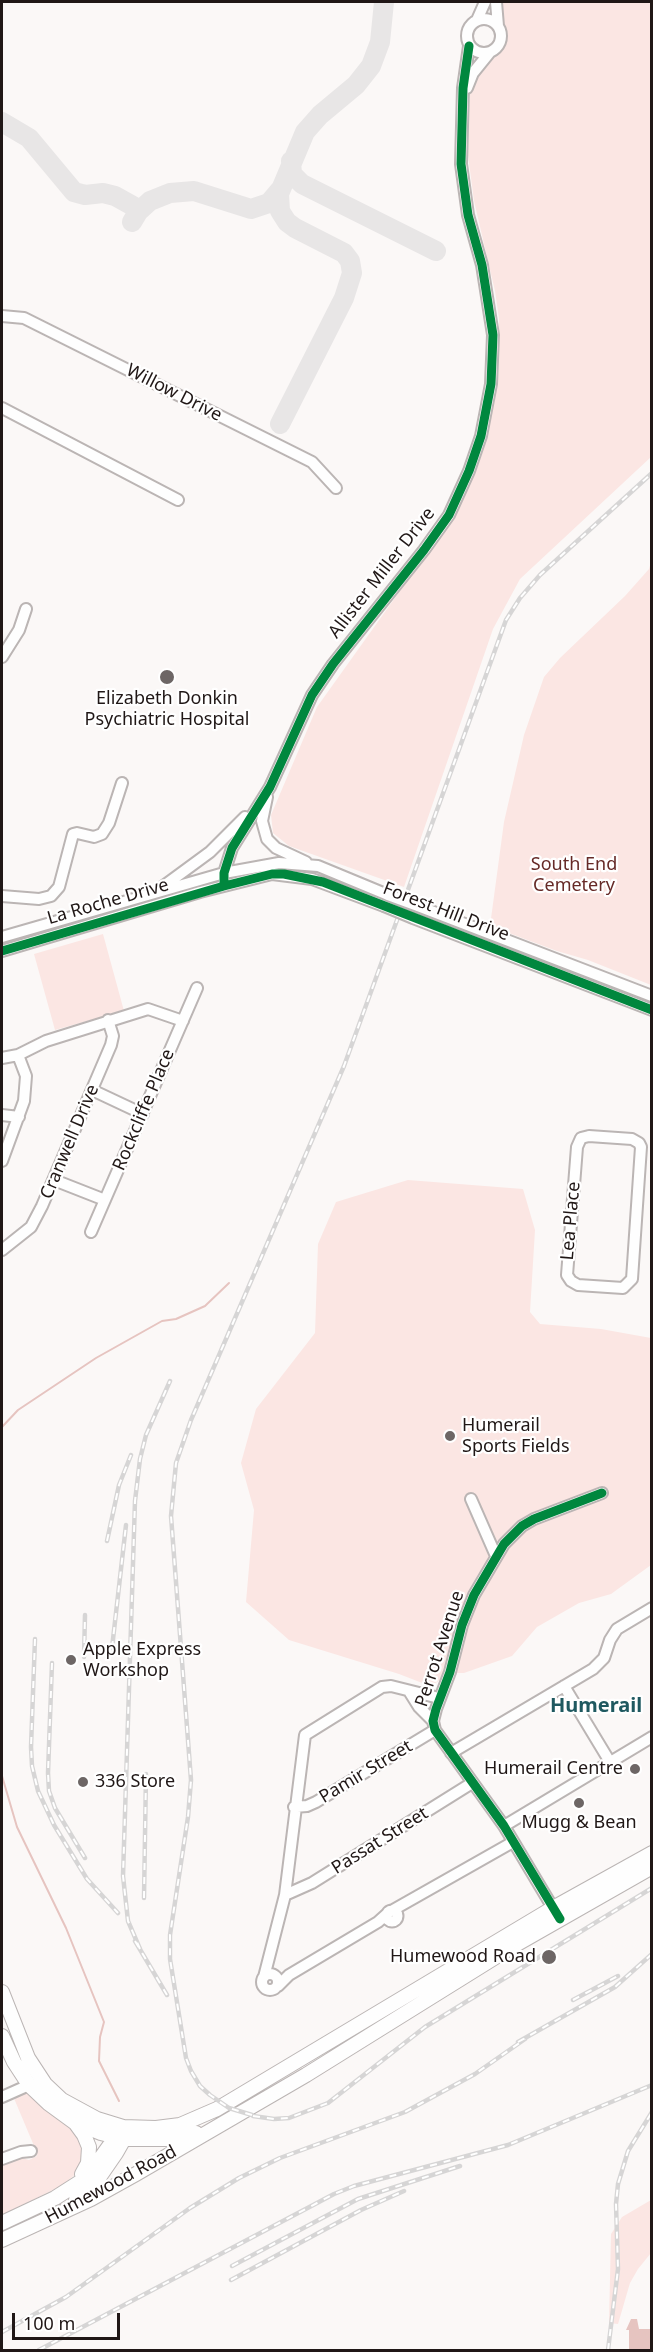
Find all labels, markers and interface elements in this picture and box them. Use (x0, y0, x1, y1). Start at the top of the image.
street label: Willow Drive (123, 360, 225, 426)
street label: Allister Miller Drive (324, 503, 440, 643)
marker: Elizabeth Donkin Psychiatric Hospital (158, 668, 176, 686)
place label: Elizabeth Donkin Psychiatric Hospital (85, 688, 249, 730)
park label: South End Cemetery (531, 854, 617, 896)
street label: La Roche Drive (45, 874, 171, 930)
street label: Forest Hill Drive (380, 878, 512, 946)
street label: Rockcliffe Place (109, 1046, 179, 1174)
street label: Cranwell Drive (36, 1081, 104, 1203)
street label: Lea Place (557, 1181, 585, 1261)
place label: Humerail Sports Fields (462, 1415, 570, 1458)
marker: Humerail Sports Fields (443, 1429, 457, 1443)
street label: Perrot Avenue (411, 1588, 469, 1710)
place label: Apple Express Workshop (83, 1639, 201, 1682)
marker: Apple Express Workshop (64, 1653, 78, 1667)
district label: Humerail (550, 1694, 642, 1718)
street label: Pamir Street (316, 1736, 416, 1808)
place label: Humerail Centre (484, 1758, 623, 1780)
marker: Humerail Centre (628, 1762, 642, 1776)
place label: 336 Store (95, 1771, 175, 1793)
marker: 336 Store (76, 1775, 90, 1789)
marker: Mugg & Bean (572, 1796, 586, 1810)
street label: Passat Street (328, 1803, 432, 1879)
place label: Mugg & Bean (521, 1812, 637, 1834)
place label: Humewood Road (390, 1946, 536, 1968)
marker: Humewood Road (540, 1948, 558, 1966)
street label: Humewood Road (41, 2141, 181, 2229)
scale bar (15, 2301, 123, 2339)
text: 100 m (23, 2311, 75, 2335)

